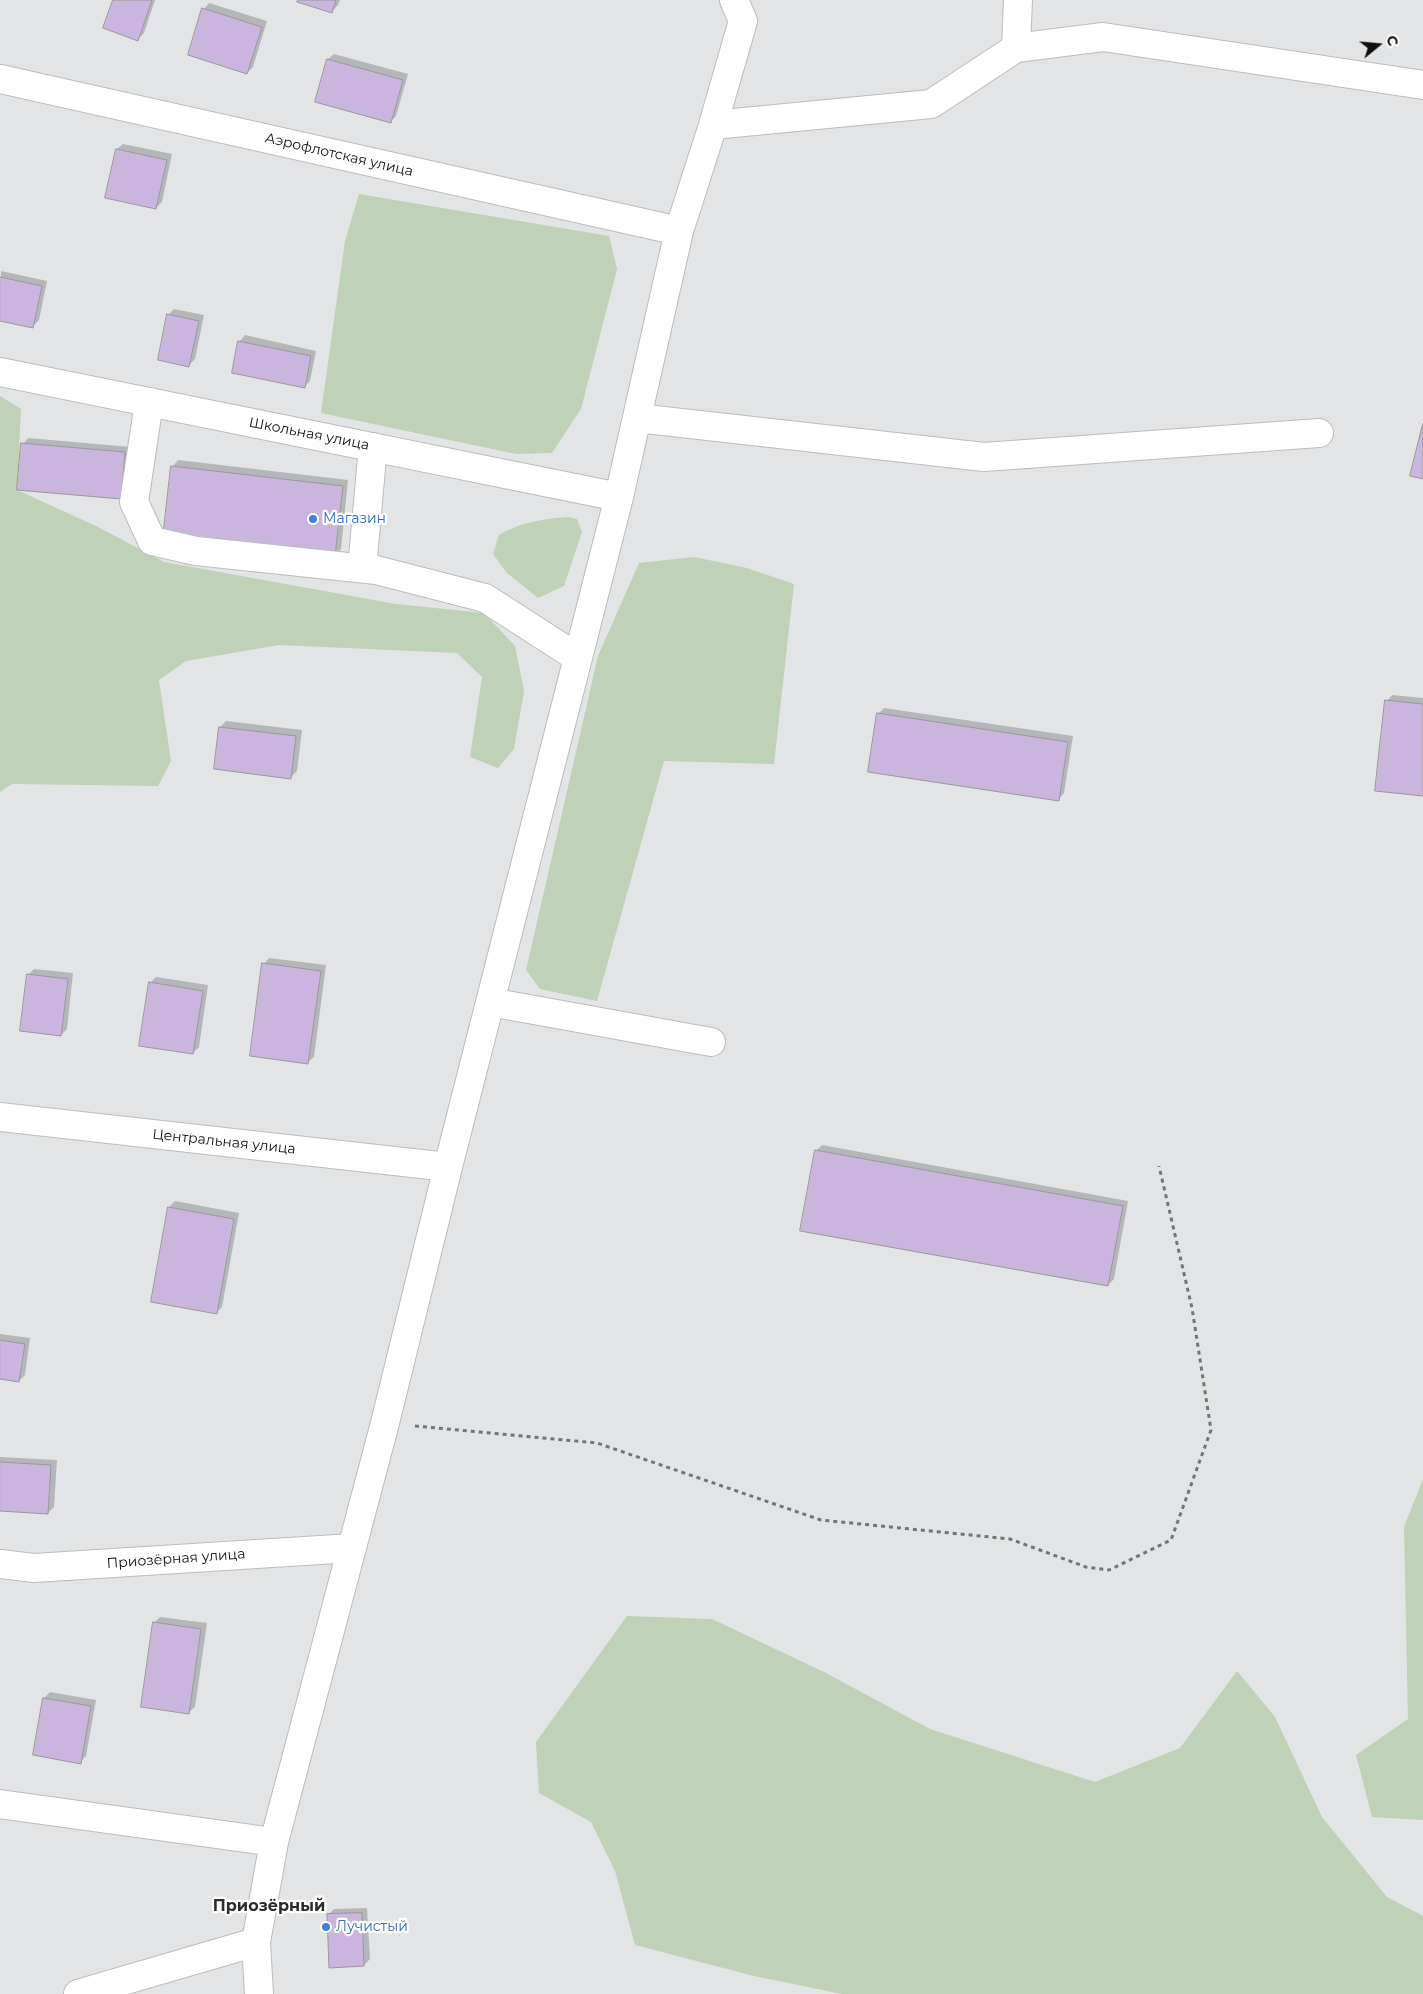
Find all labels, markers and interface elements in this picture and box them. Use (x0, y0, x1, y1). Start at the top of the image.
north arrow (1353, 20, 1403, 70)
text: С (1382, 33, 1402, 48)
street label: Аэрофлотская улица (263, 130, 415, 180)
street label: Школьная улица (247, 414, 371, 454)
place label: Магазин (323, 511, 386, 527)
marker: Магазин (307, 513, 319, 525)
street label: Центральная улица (152, 1126, 296, 1158)
street label: Приозёрная улица (106, 1546, 246, 1572)
district label: Приозёрный (213, 1896, 325, 1916)
place label: Лучистый (336, 1919, 408, 1935)
marker: Лучистый (320, 1921, 332, 1933)

